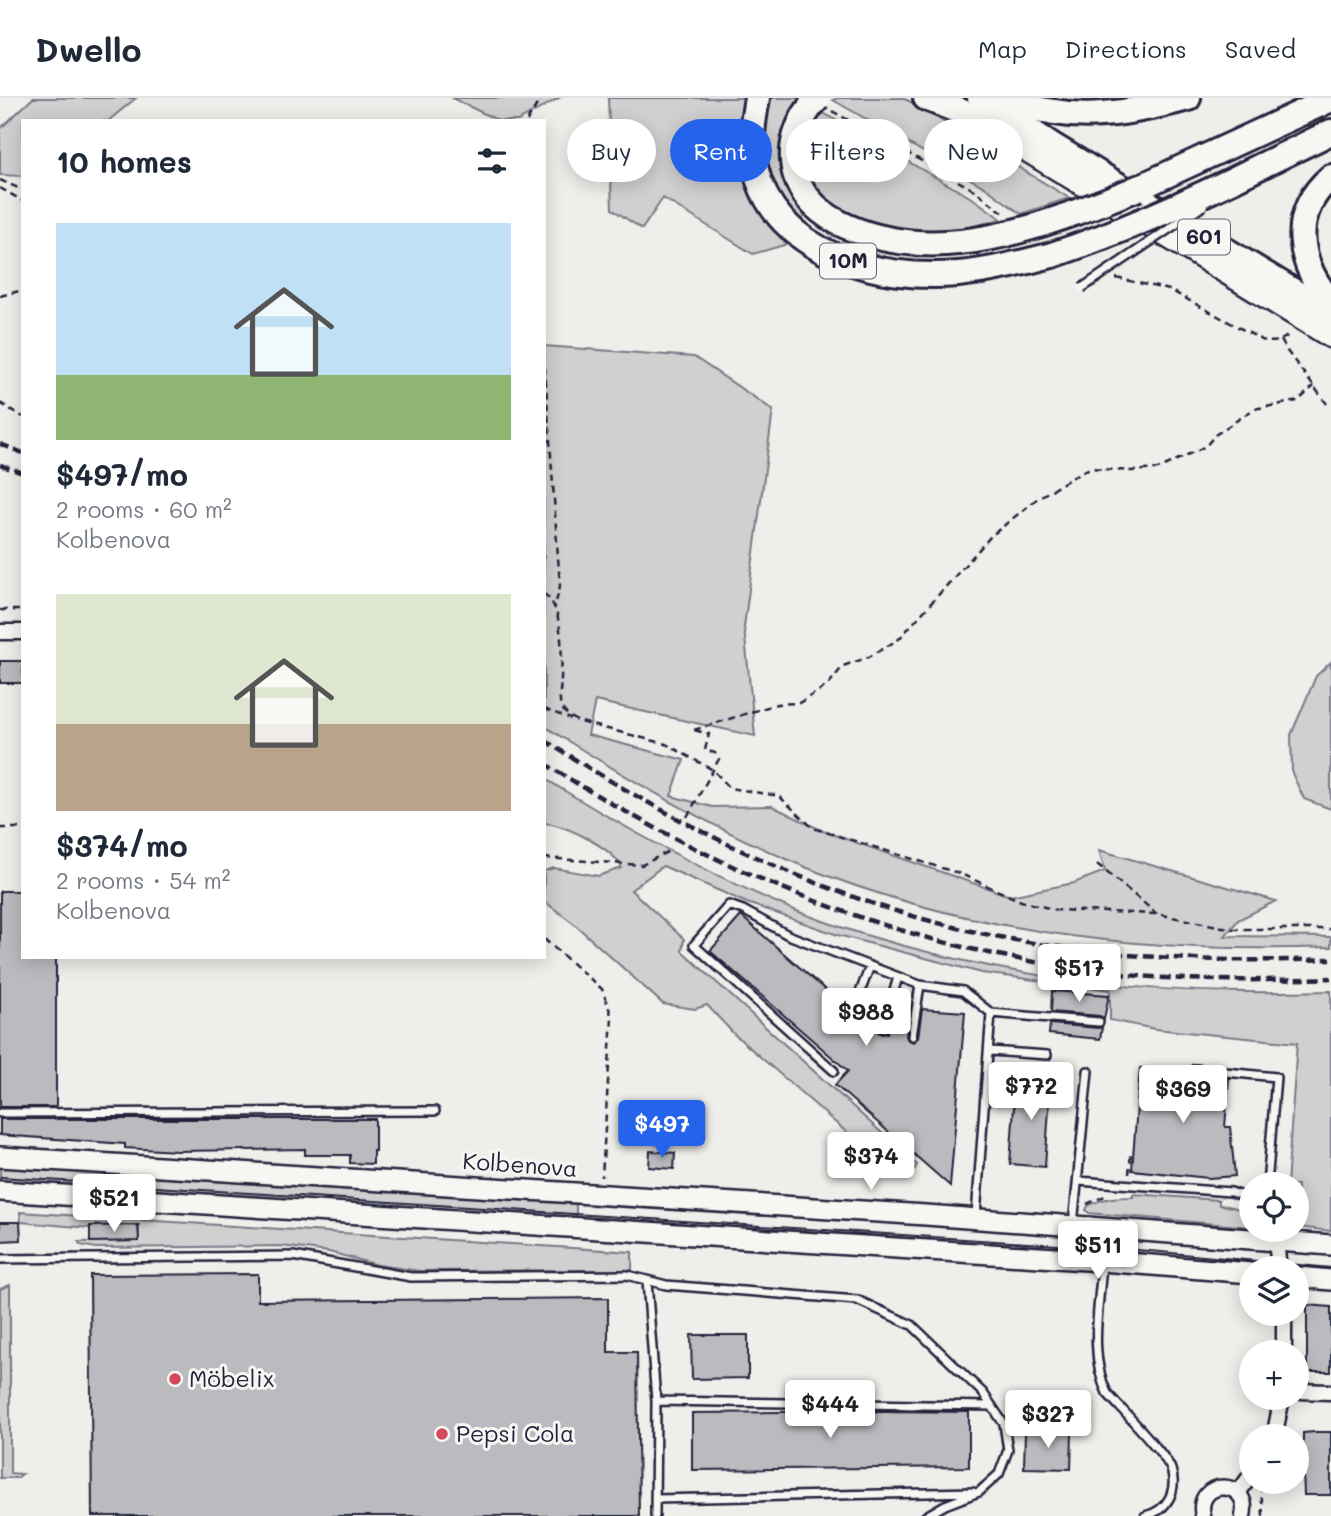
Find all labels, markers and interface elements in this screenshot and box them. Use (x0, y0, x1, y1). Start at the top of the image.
text: Dwello (35, 27, 142, 70)
text: Map (978, 33, 1027, 64)
text: Directions (1065, 33, 1187, 64)
text: Saved (1225, 33, 1296, 64)
chip: Buy (567, 119, 656, 182)
chip: Rent (670, 119, 772, 182)
chip: Filters (786, 119, 910, 182)
chip: New (924, 119, 1023, 182)
text: 10 homes (56, 141, 192, 181)
icon: filters (473, 142, 511, 180)
road number: 601 (1178, 220, 1230, 254)
road number: 10M (820, 244, 876, 278)
icon: home (221, 269, 347, 395)
text: $497/mo (56, 454, 188, 494)
text: 2 rooms · 60 m² (56, 494, 232, 524)
text: Kolbenova (56, 524, 171, 554)
icon: home (221, 640, 347, 766)
text: $374/mo (56, 825, 188, 865)
text: 2 rooms · 54 m² (56, 865, 231, 895)
text: Kolbenova (56, 895, 171, 925)
pin: $517 (1038, 944, 1120, 1004)
text: $517 (1054, 952, 1104, 982)
pin: $988 (825, 988, 907, 1048)
text: $988 (838, 996, 894, 1026)
pin: $772 (990, 1062, 1072, 1122)
pin: $369 (1142, 1066, 1224, 1125)
text: $772 (1005, 1070, 1057, 1100)
text: $369 (1155, 1073, 1211, 1103)
pin: $497 (621, 1100, 703, 1160)
text: $497 (634, 1108, 690, 1138)
pin: $374 (830, 1132, 912, 1192)
text: $374 (843, 1140, 899, 1170)
street label: Kolbenova (462, 1145, 579, 1183)
map controls (1239, 1172, 1309, 1494)
button: locate (1239, 1172, 1309, 1242)
pin: $521 (73, 1174, 155, 1234)
text: $521 (89, 1182, 139, 1212)
pin: $511 (1057, 1222, 1139, 1281)
text: $511 (1074, 1229, 1122, 1259)
button: layers (1239, 1256, 1309, 1326)
button: + (1239, 1340, 1309, 1410)
place label: Möbelix (189, 1363, 274, 1393)
marker: Möbelix (167, 1371, 183, 1387)
pin: $444 (789, 1380, 871, 1440)
text: $444 (801, 1388, 859, 1418)
pin: $327 (1007, 1390, 1089, 1450)
text: $327 (1021, 1398, 1075, 1428)
place label: Pepsi Cola (456, 1418, 574, 1448)
button: − (1239, 1424, 1309, 1494)
marker: Pepsi Cola (434, 1426, 450, 1442)

